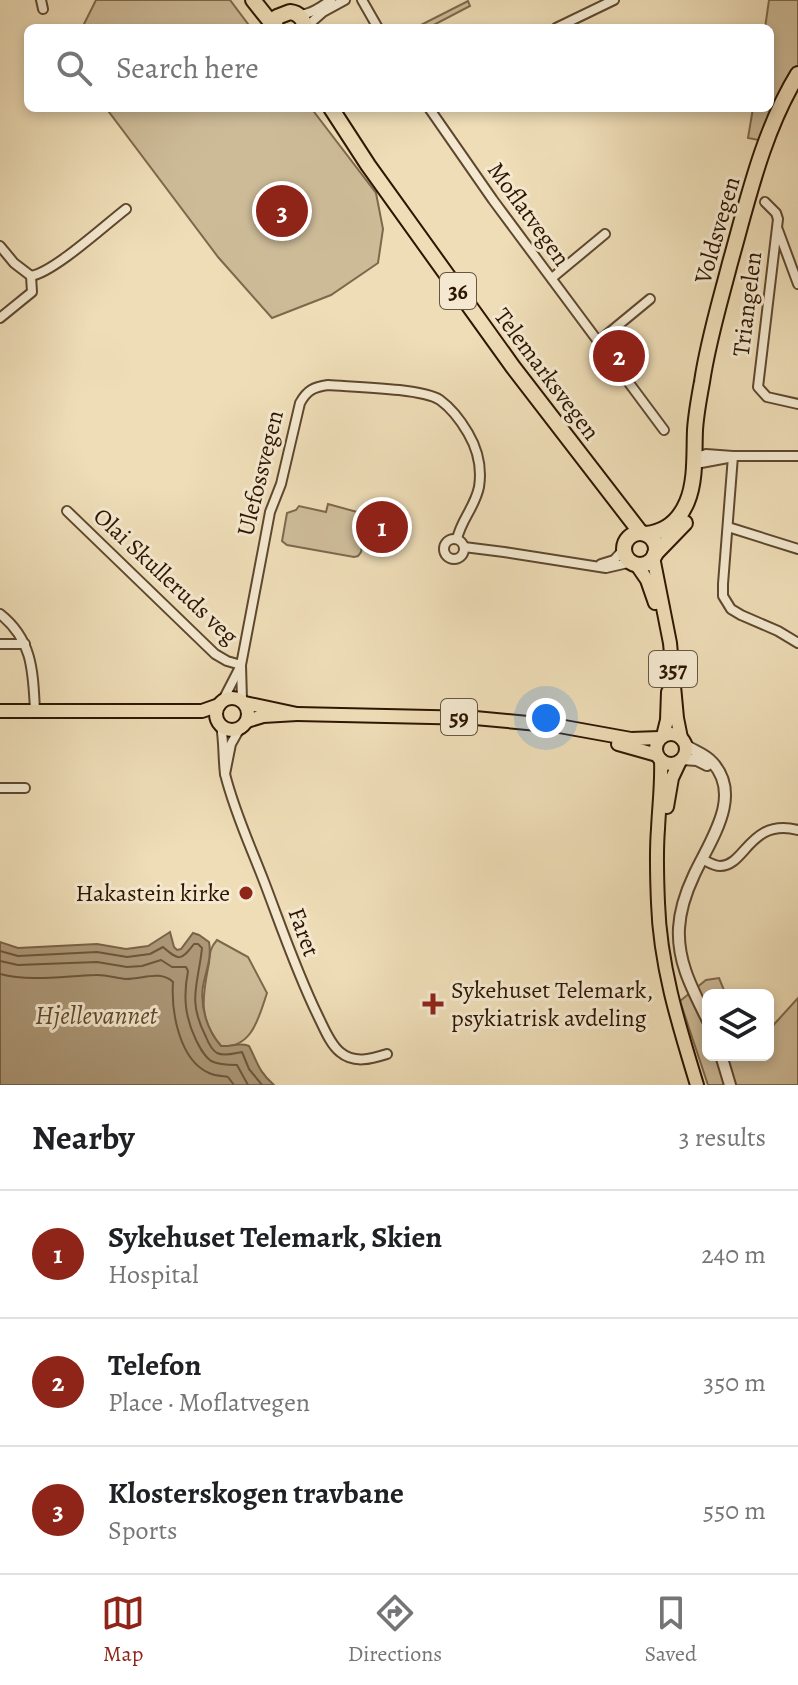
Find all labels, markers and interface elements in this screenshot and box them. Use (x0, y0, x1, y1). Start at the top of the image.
search box (24, 24, 774, 112)
icon: search (52, 46, 96, 90)
text: Search here (116, 48, 259, 88)
street label: Moflatvegen (480, 155, 578, 273)
street label: Voldsvegen (686, 173, 748, 288)
pin: 3 (256, 181, 308, 241)
street label: Triangelen (725, 250, 769, 358)
road number: 36 (440, 273, 476, 309)
street label: Telemarksvegen (487, 301, 607, 447)
pin: 2 (593, 326, 645, 386)
street label: Ulefossvegen (229, 407, 291, 539)
pin: 1 (356, 497, 408, 557)
street label: Olai Skulleruds veg (87, 500, 245, 652)
road number: 357 (649, 651, 697, 687)
your location (526, 698, 566, 738)
road number: 59 (441, 699, 477, 735)
place label: Hakastein kirke (75, 877, 230, 909)
marker: Hakastein kirke (237, 884, 255, 902)
street label: Faret (280, 903, 328, 961)
place label: Sykehuset Telemark, psykiatrisk avdeling (451, 974, 653, 1034)
map controls (702, 989, 774, 1061)
button: layers (702, 989, 774, 1061)
marker: Sykehuset Telemark, psykiatrisk avdeling (422, 993, 444, 1015)
water label: Hjellevannet (35, 998, 159, 1033)
text: Nearby (32, 1114, 135, 1161)
text: 3 results (679, 1120, 766, 1155)
text: Sykehuset Telemark, Skien (108, 1217, 442, 1257)
text: 1 (53, 1237, 63, 1272)
text: 240 m (701, 1237, 766, 1272)
text: Hospital (108, 1257, 199, 1292)
text: Telefon (108, 1345, 201, 1385)
text: 2 (52, 1365, 64, 1400)
text: 350 m (703, 1365, 766, 1400)
text: Place · Moflatvegen (108, 1385, 310, 1420)
text: Klosterskogen travbane (108, 1473, 404, 1513)
text: 3 (52, 1493, 64, 1528)
text: 550 m (703, 1493, 766, 1528)
text: Sports (108, 1513, 177, 1548)
tab: Map (101, 1591, 145, 1669)
tab: Directions (348, 1591, 442, 1669)
tab: Saved (645, 1591, 697, 1669)

